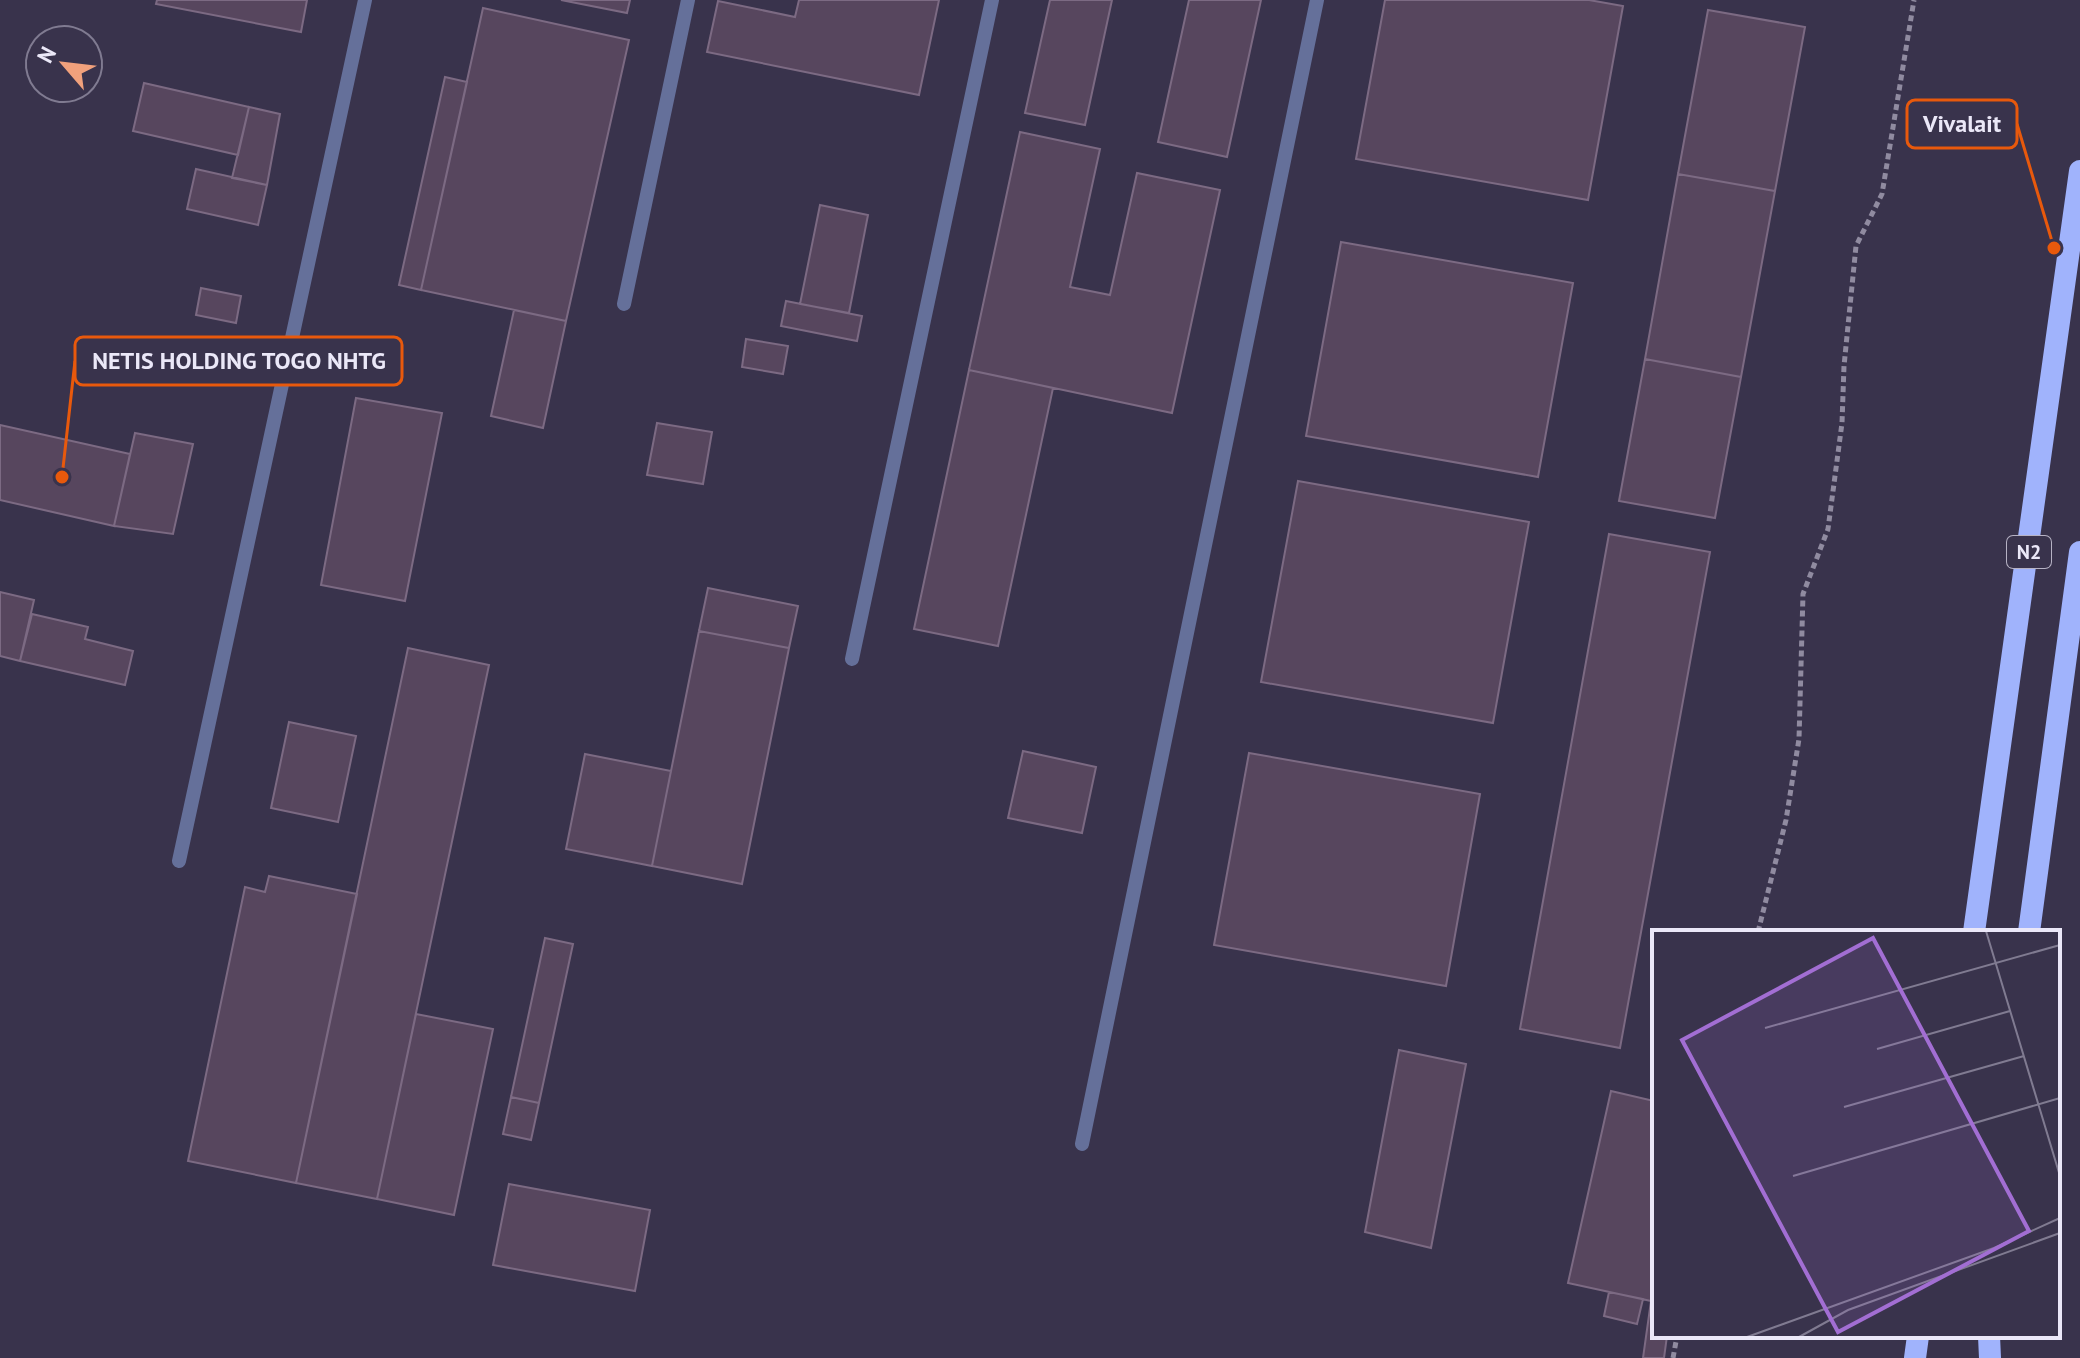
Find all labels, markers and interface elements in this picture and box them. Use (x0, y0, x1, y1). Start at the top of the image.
north arrow (24, 24, 104, 104)
text: N (31, 42, 62, 68)
callout: Vivalait (1907, 100, 2017, 148)
text: Vivalait (1922, 108, 2002, 139)
callout: NETIS HOLDING TOGO NHTG (75, 337, 402, 385)
text: NETIS HOLDING TOGO NHTG (92, 345, 386, 376)
road number: N2 (2007, 536, 2051, 568)
inset map (1652, 930, 2060, 1338)

